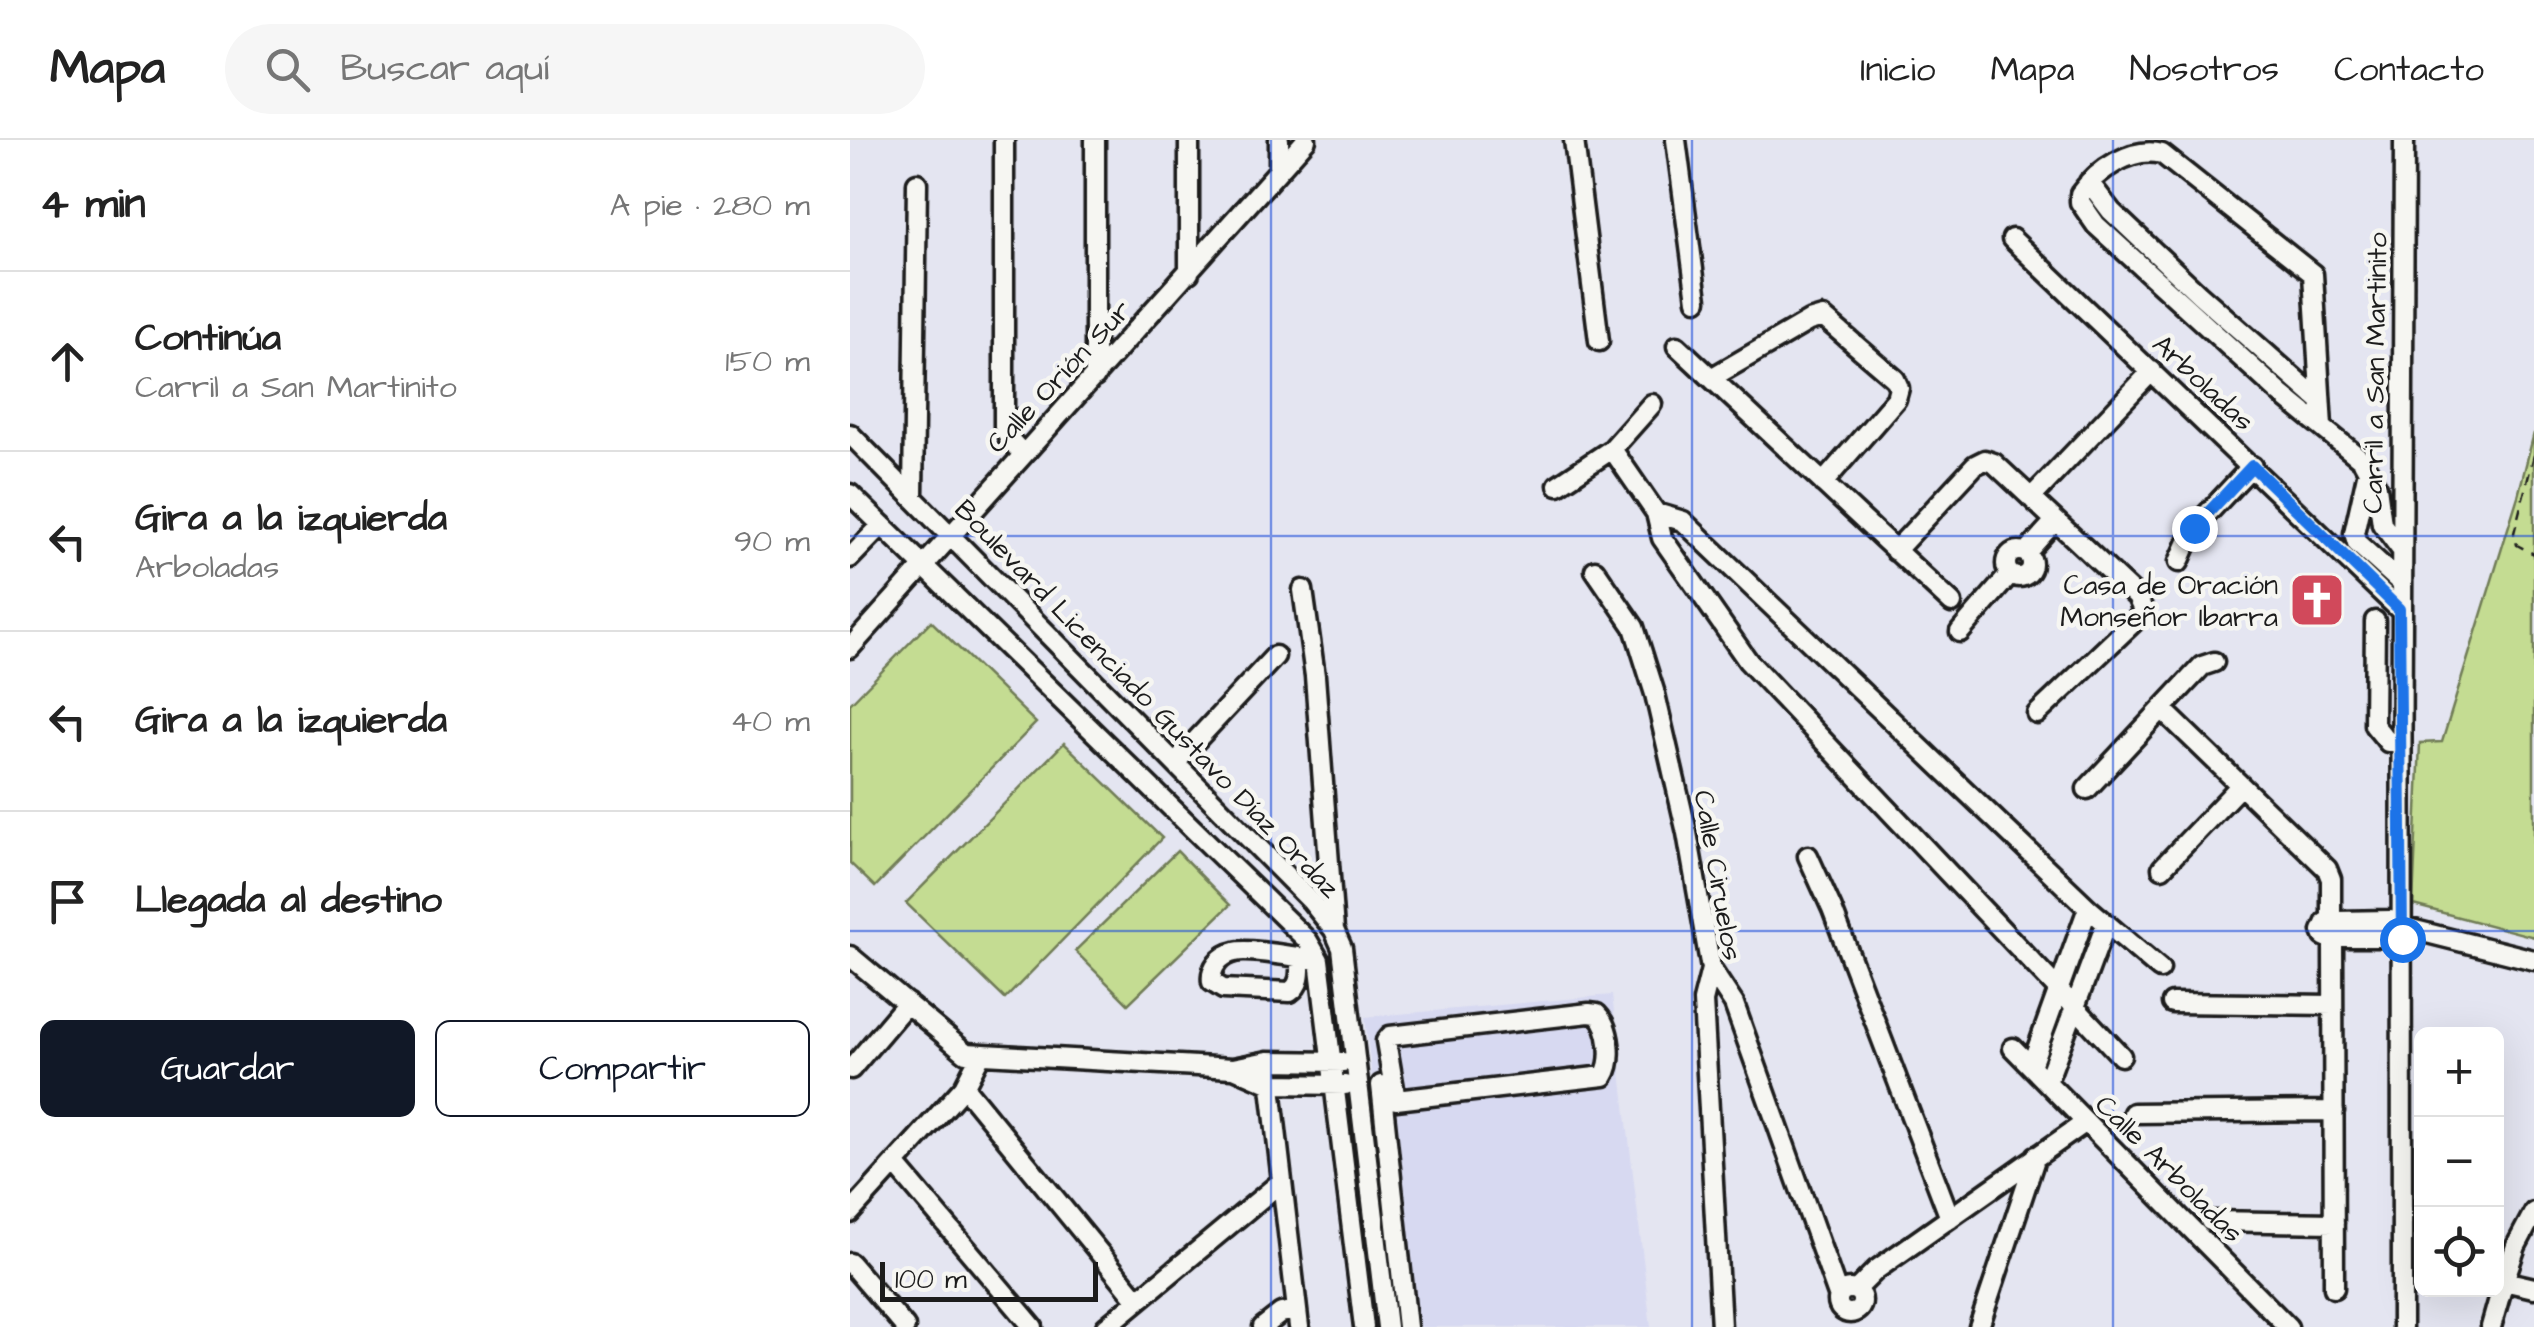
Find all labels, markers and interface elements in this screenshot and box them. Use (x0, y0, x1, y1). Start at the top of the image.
search box (225, 24, 925, 114)
text: Mapa (50, 36, 165, 102)
icon: search (260, 42, 315, 97)
text: Buscar aquí (340, 43, 549, 95)
text: Inicio (1860, 45, 1935, 94)
text: Mapa (1990, 45, 2074, 94)
text: Nosotros (2129, 45, 2279, 94)
text: Contacto (2334, 45, 2484, 94)
text: 4 min (40, 176, 145, 234)
text: A pie · 280 m (610, 183, 810, 228)
street label: Carril a San Martinito (2354, 232, 2397, 514)
street label: Calle Orión Sur (978, 292, 1140, 462)
text: Continúa (135, 313, 281, 365)
street label: Arboladas (2144, 326, 2262, 440)
icon: ahead (40, 334, 95, 389)
text: 150 m (725, 339, 810, 384)
text: Carril a San Martinito (135, 365, 457, 410)
street label: Boulevard Licenciado Gustavo Díaz Ordaz (945, 491, 1349, 907)
text: Gira a la izquierda (135, 493, 447, 545)
route end (2172, 506, 2218, 552)
icon: left (40, 514, 95, 569)
text: 90 m (734, 519, 810, 564)
text: Arboladas (135, 545, 279, 590)
place label: Casa de Oración Monseñor Ibarra (2060, 566, 2278, 637)
church icon: Casa de Oración Monseñor Ibarra (2287, 570, 2347, 630)
icon: left (40, 694, 95, 749)
text: Gira a la izquierda (135, 695, 447, 747)
text: 40 m (730, 699, 810, 744)
street label: Calle Ciruelos (1683, 787, 1752, 964)
icon: arrive (40, 874, 95, 929)
text: Llegada al destino (135, 875, 442, 927)
route start (2380, 917, 2426, 963)
button: Guardar (40, 1020, 415, 1117)
button: Compartir (435, 1020, 810, 1117)
map controls (2414, 1027, 2504, 1297)
button: + (2414, 1027, 2504, 1117)
street label: Calle Arboladas (2086, 1086, 2252, 1252)
button: − (2414, 1117, 2504, 1207)
button: locate (2414, 1207, 2504, 1297)
scale bar (880, 1257, 1098, 1302)
text: 100 m (895, 1260, 967, 1299)

